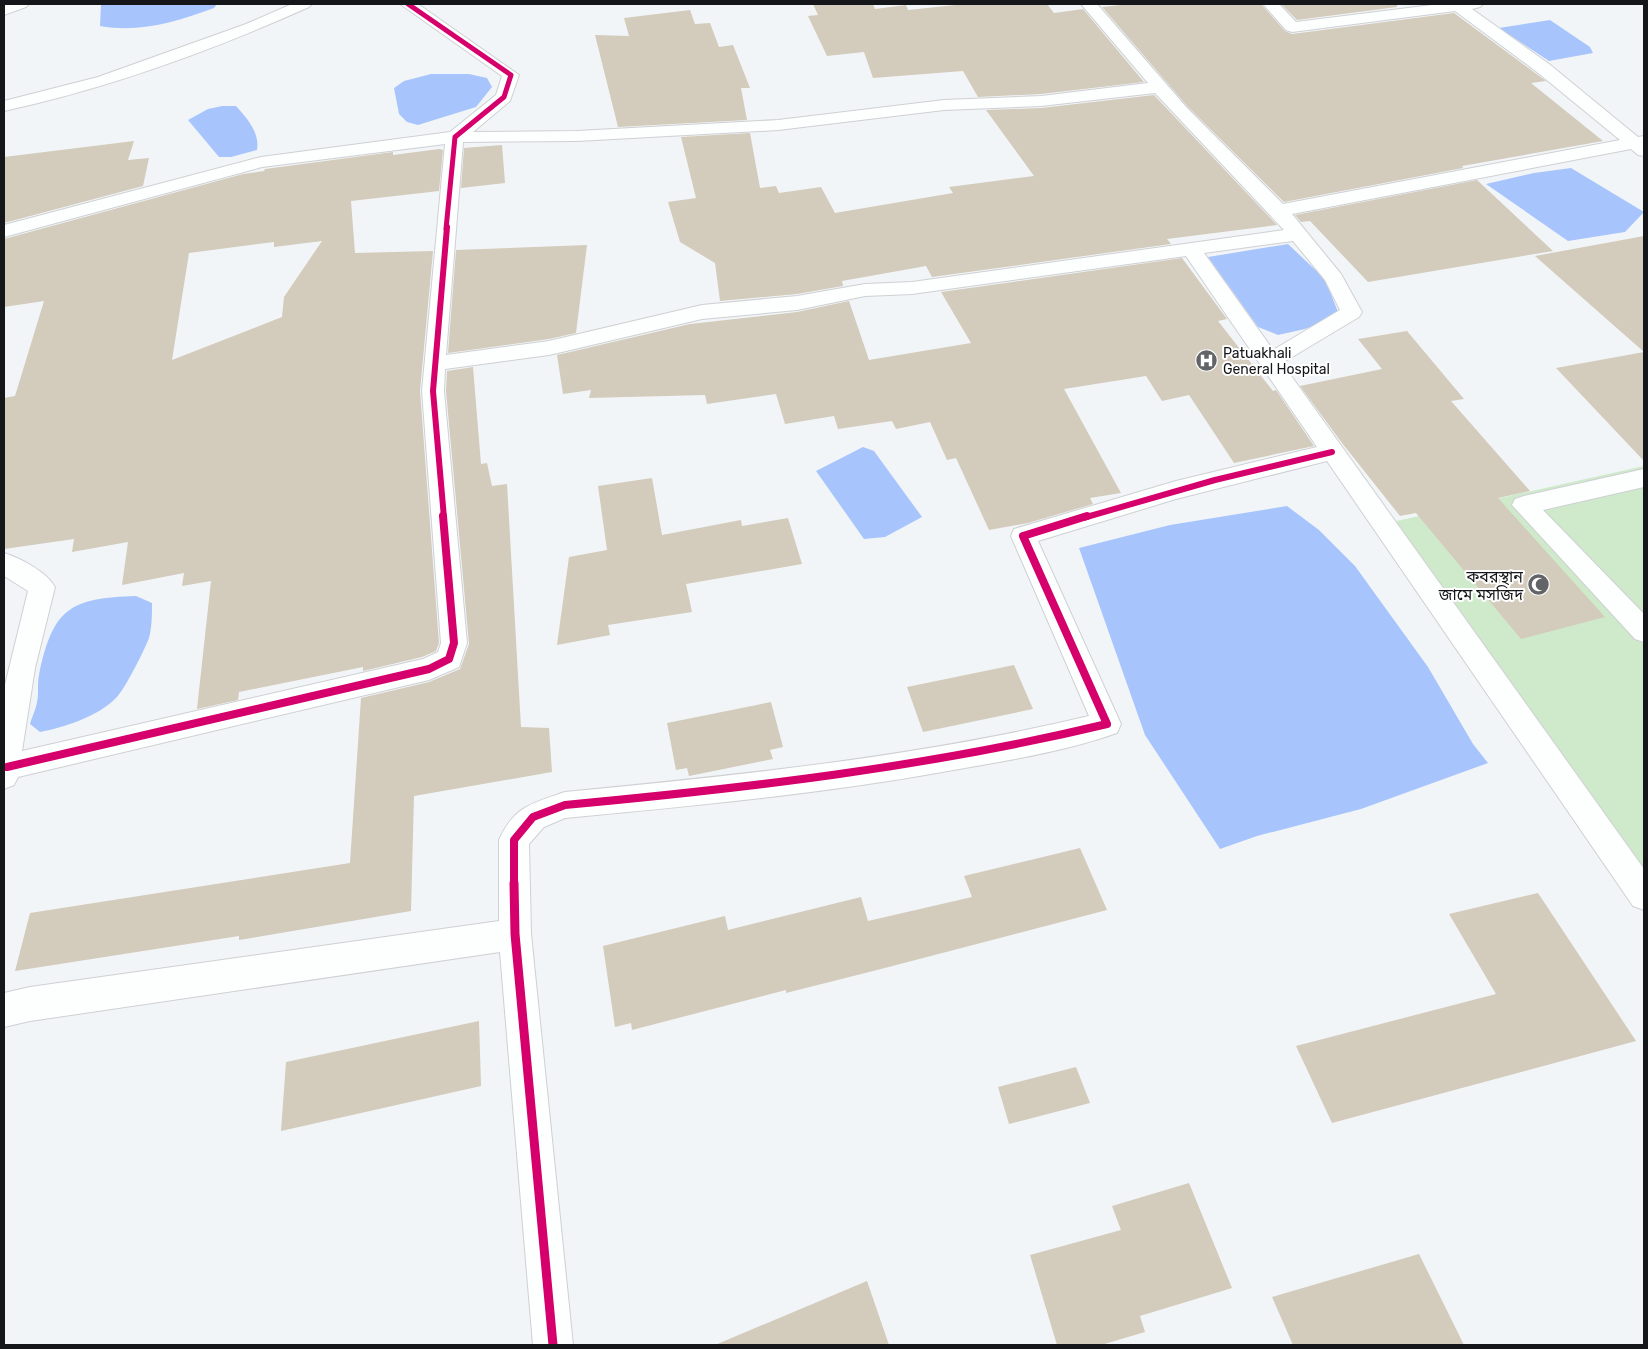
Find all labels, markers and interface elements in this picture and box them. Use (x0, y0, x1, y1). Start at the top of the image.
place label: Patuakhali General Hospital (1223, 345, 1330, 378)
hospital icon: Patuakhali General Hospital (1195, 349, 1219, 373)
place label: কবরস্থান জামে মসজিদ (1438, 567, 1524, 604)
mosque icon: কবরস্থান জামে মসজিদ (1527, 573, 1551, 597)

